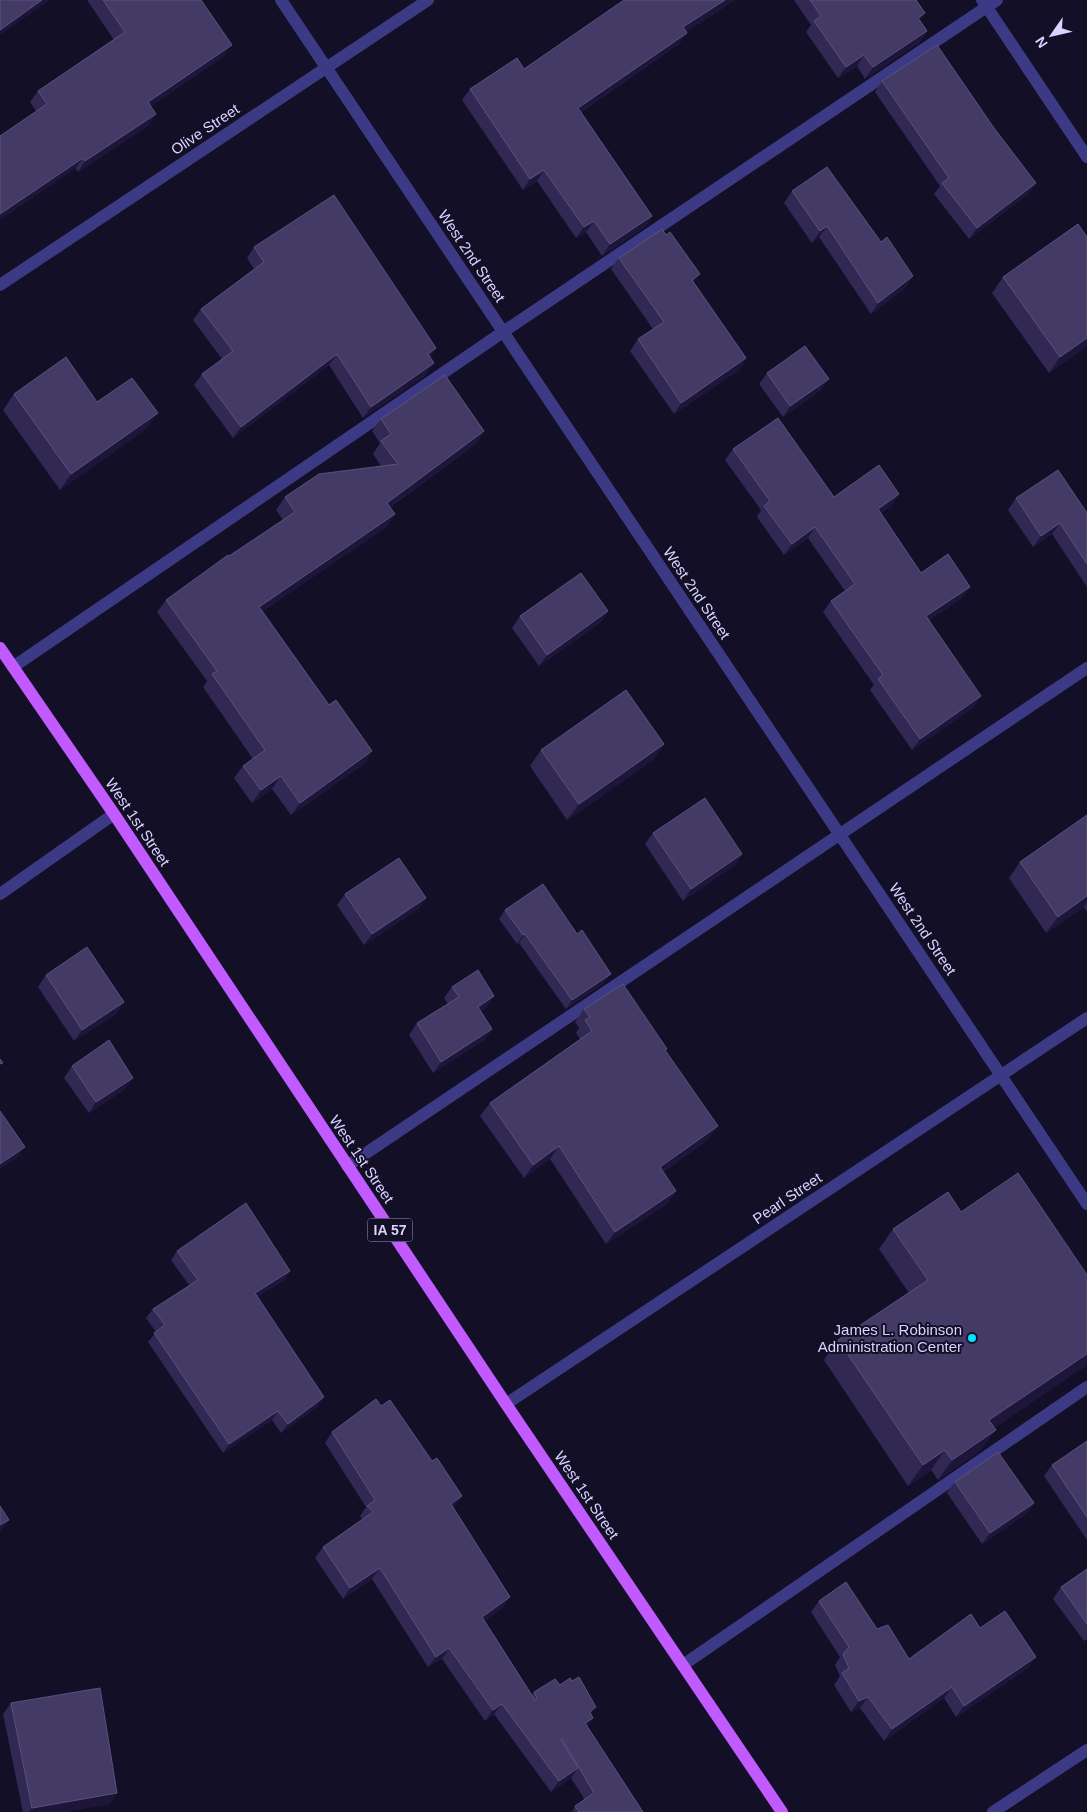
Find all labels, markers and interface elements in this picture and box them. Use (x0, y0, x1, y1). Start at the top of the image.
north arrow (1027, 10, 1077, 60)
text: N (1032, 34, 1051, 51)
street label: Olive Street (168, 100, 243, 158)
street label: West 2nd Street (435, 207, 510, 306)
street label: West 2nd Street (660, 544, 735, 643)
street label: West 1st Street (102, 775, 174, 870)
street label: West 2nd Street (886, 880, 961, 979)
street label: West 1st Street (326, 1112, 398, 1207)
street label: Pearl Street (749, 1168, 825, 1227)
road number: IA 57 (368, 1218, 412, 1242)
place label: James L. Robinson Administration Center (818, 1321, 962, 1355)
marker: James L. Robinson Administration Center (966, 1332, 978, 1344)
street label: West 1st Street (551, 1448, 623, 1543)

